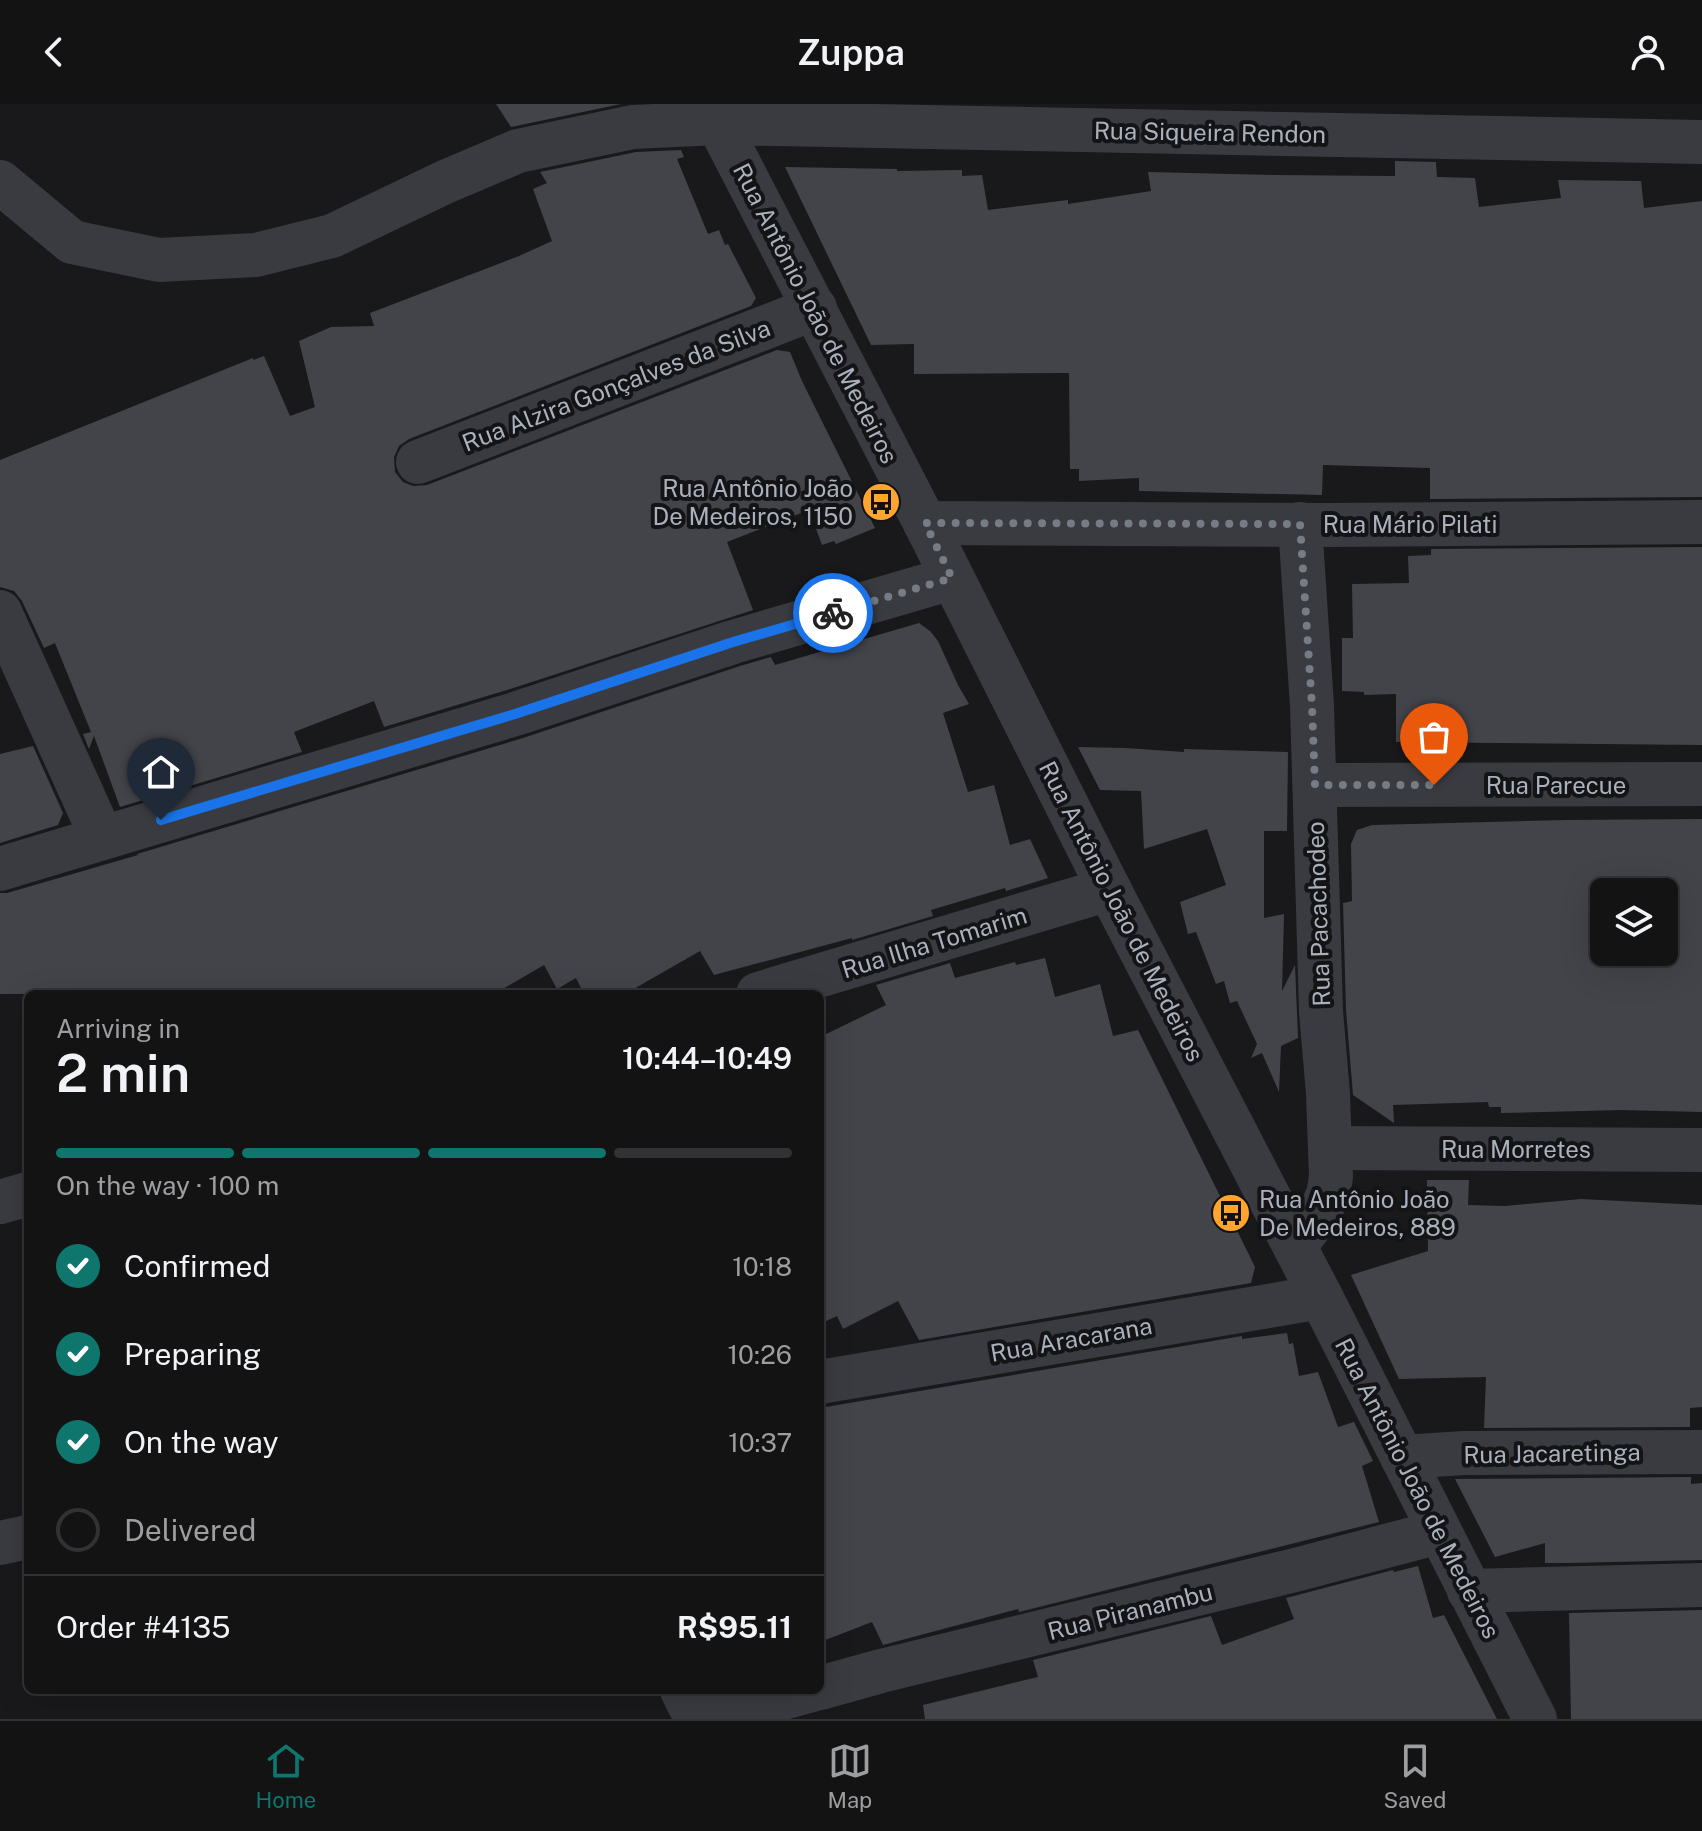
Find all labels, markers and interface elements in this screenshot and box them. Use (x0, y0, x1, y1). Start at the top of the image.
icon: back (32, 30, 76, 74)
icon: person (1626, 30, 1670, 74)
text: Zuppa (797, 31, 905, 73)
street label: Rua Siqueira Rendon (1094, 116, 1326, 148)
street label: Rua Antônio João de Medeiros (728, 158, 904, 468)
street label: Rua Alzira Gonçalves da Silva (458, 313, 774, 457)
place label: Rua Antônio João De Medeiros, 1150 (652, 474, 853, 530)
bus stop icon: Rua Antônio João De Medeiros, 1150 (860, 481, 902, 523)
street label: Rua Mário Pilati (1323, 510, 1497, 538)
courier (793, 573, 873, 653)
icon: bike (811, 591, 855, 635)
pin (1400, 703, 1468, 785)
icon: bag (1412, 715, 1456, 759)
pin (127, 738, 195, 820)
icon: home (139, 750, 183, 794)
street label: Rua Antônio João de Medeiros (1034, 756, 1210, 1066)
street label: Rua Parecue (1486, 771, 1626, 799)
street label: Rua Pacachodeo (1301, 821, 1335, 1007)
map controls (1590, 878, 1678, 966)
button: layers (1590, 878, 1678, 966)
street label: Rua Ilha Tomarim (838, 900, 1030, 984)
text: Arriving in (56, 1013, 180, 1044)
text: 10:44–10:49 (622, 1040, 792, 1076)
text: 2 min (56, 1043, 190, 1104)
street label: Rua Morretes (1441, 1135, 1591, 1163)
text: On the way · 100 m (56, 1170, 279, 1201)
place label: Rua Antônio João De Medeiros, 889 (1259, 1185, 1456, 1241)
bus stop icon: Rua Antônio João De Medeiros, 889 (1210, 1192, 1252, 1234)
icon: check (56, 1244, 100, 1288)
text: Confirmed (124, 1248, 270, 1284)
text: 10:18 (732, 1251, 792, 1282)
street label: Rua Aracarana (988, 1311, 1154, 1367)
icon: check (56, 1332, 100, 1376)
street label: Rua Antônio João de Medeiros (1330, 1333, 1506, 1643)
text: Preparing (124, 1336, 261, 1372)
text: 10:26 (727, 1339, 792, 1370)
icon: check (56, 1420, 100, 1464)
text: On the way (124, 1424, 278, 1460)
text: 10:37 (728, 1427, 792, 1458)
street label: Rua Jacaretinga (1463, 1437, 1641, 1469)
text: Delivered (124, 1512, 256, 1548)
street label: Rua Piranambu (1045, 1577, 1215, 1645)
text: Order #4135 (56, 1609, 230, 1645)
text: R$95.11 (677, 1609, 792, 1645)
tab: Home (256, 1739, 316, 1813)
tab: Map (827, 1739, 872, 1813)
tab: Saved (1383, 1739, 1446, 1813)

